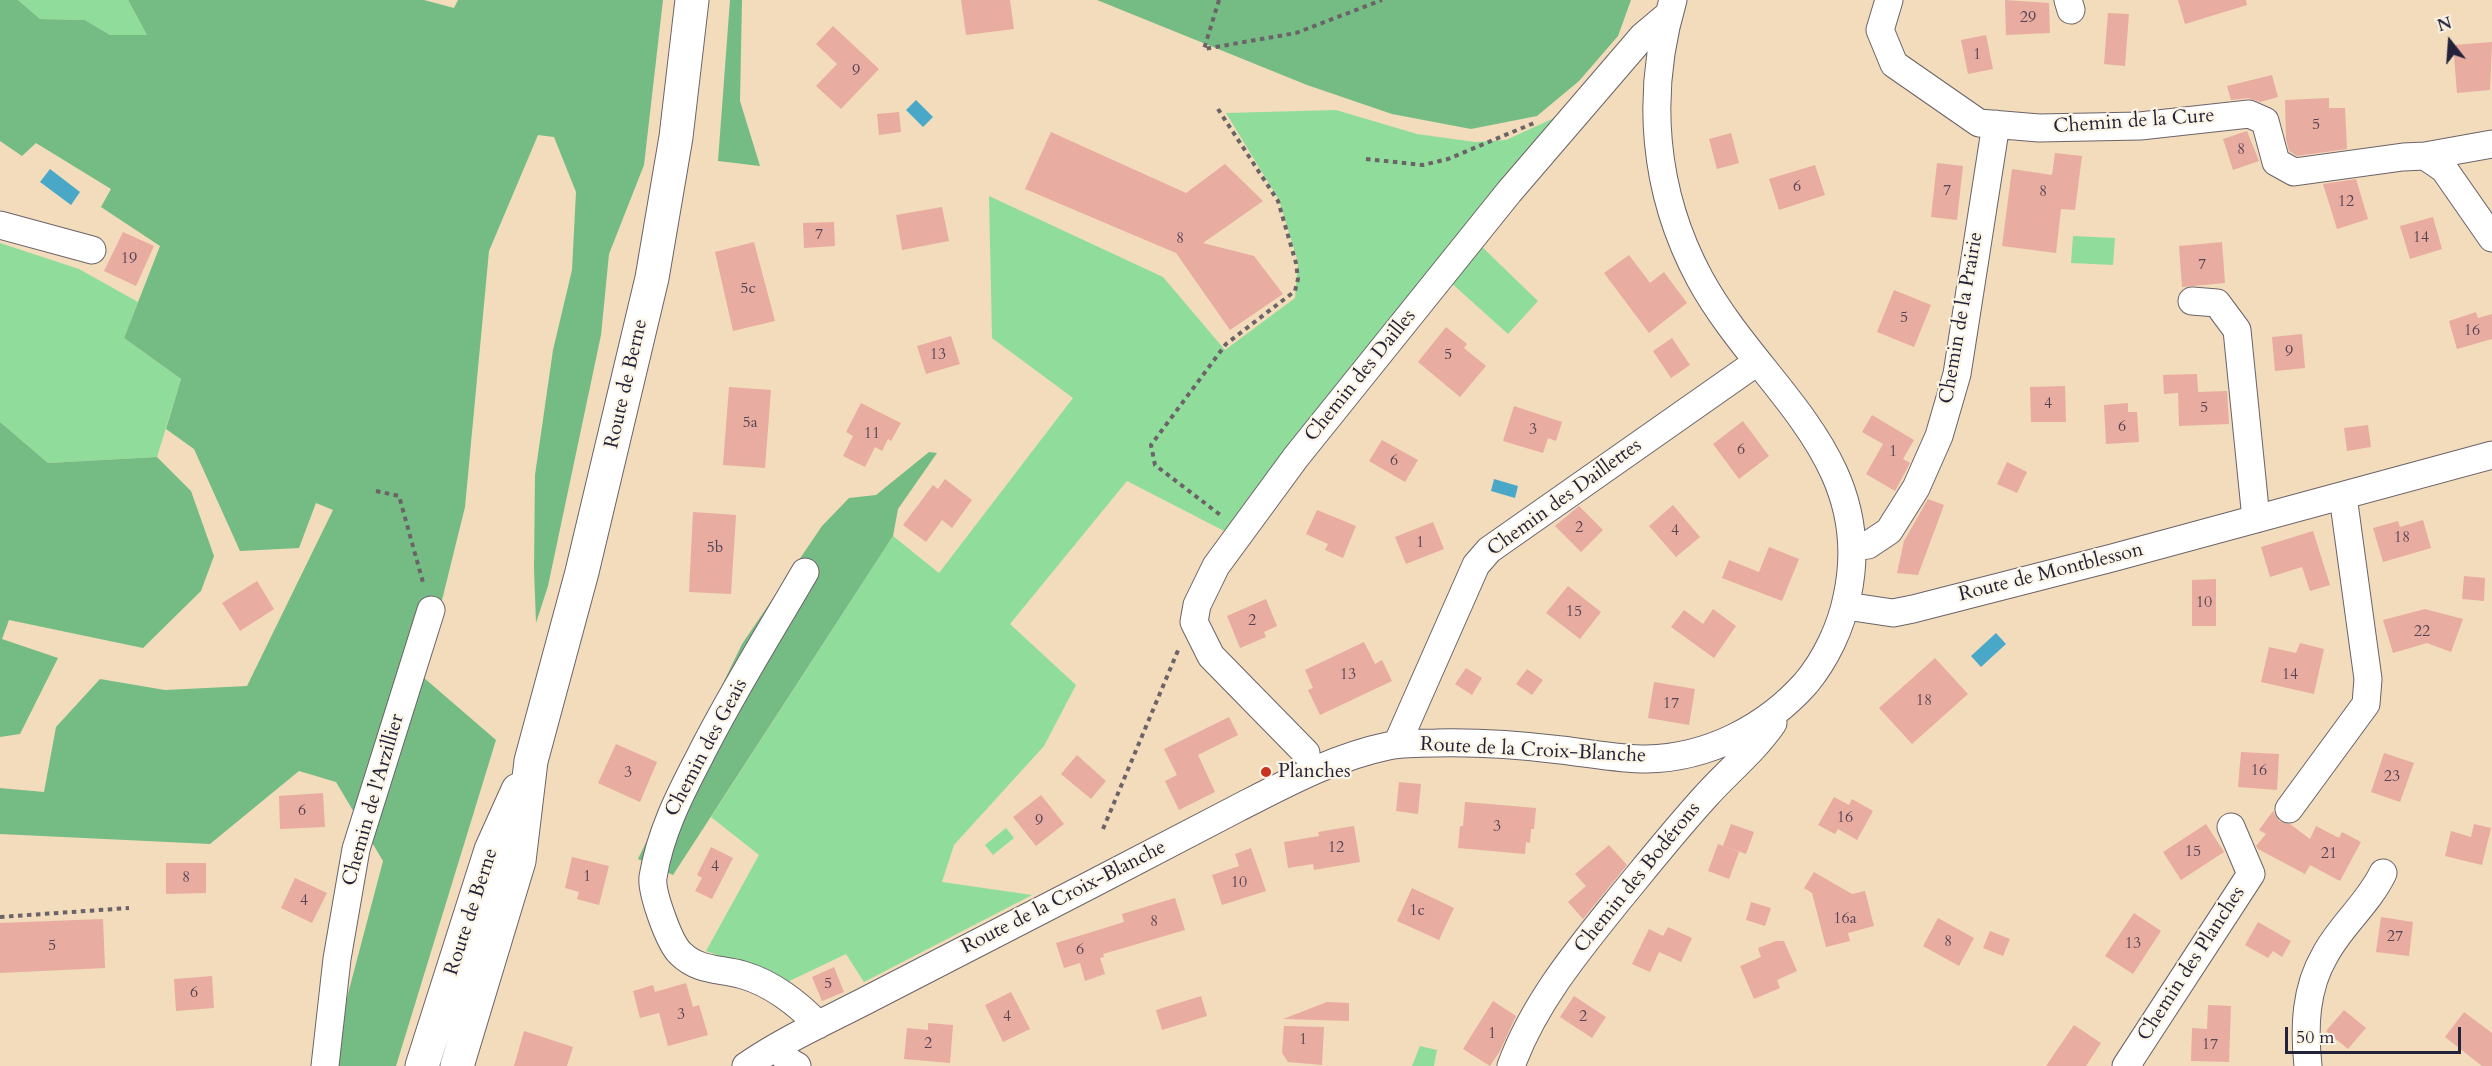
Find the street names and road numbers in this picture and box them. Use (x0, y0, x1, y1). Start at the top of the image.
street label: Chemin de la Cure (2053, 104, 2215, 140)
street label: Chemin de la Prairie (1935, 230, 1989, 406)
street label: Chemin des Dailles (1300, 305, 1422, 447)
street label: Route de Berne (600, 317, 654, 451)
street label: Chemin des Daillettes (1483, 434, 1647, 562)
street label: Route de Montblesson (1956, 538, 2146, 608)
street label: Chemin des Geais (661, 675, 753, 821)
street label: Chemin de l'Arzillier (338, 711, 410, 889)
street label: Route de la Croix-Blanche (1419, 733, 1647, 769)
street label: Chemin des Bodérons (1570, 798, 1706, 958)
street label: Route de la Croix-Blanche (958, 836, 1170, 960)
street label: Route de Berne (440, 846, 504, 978)
street label: Chemin des Planches (2133, 882, 2251, 1046)

